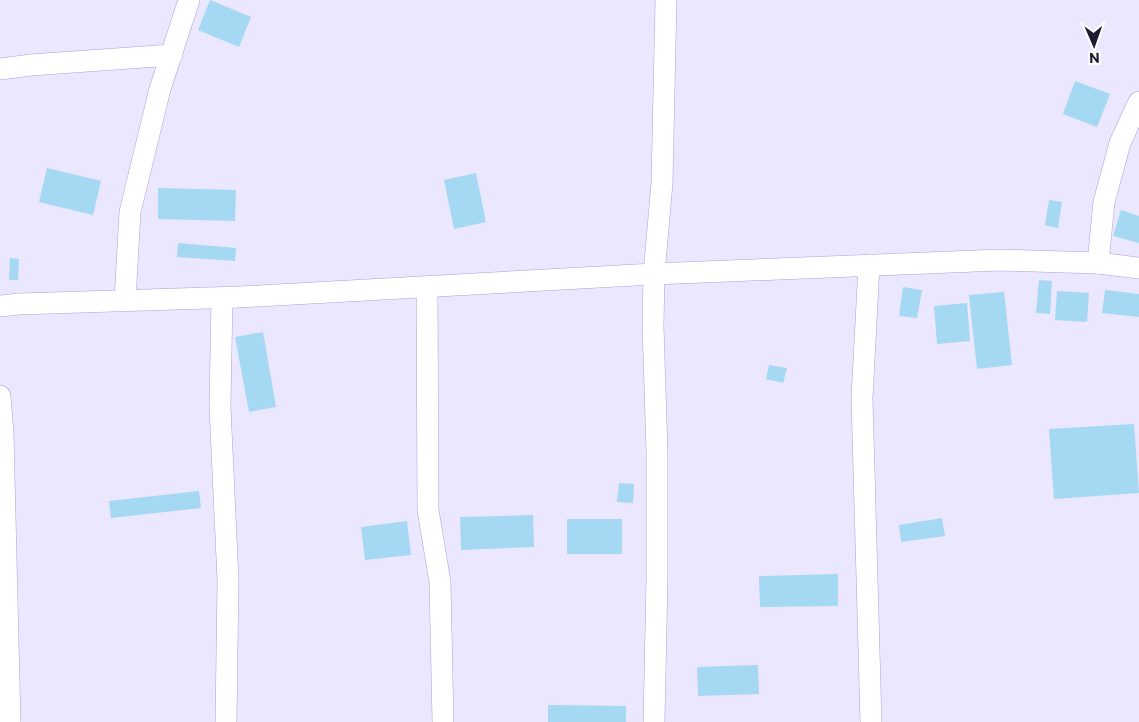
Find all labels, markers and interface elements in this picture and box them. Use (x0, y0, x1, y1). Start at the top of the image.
north arrow (1069, 20, 1119, 70)
text: N (1089, 50, 1100, 67)

